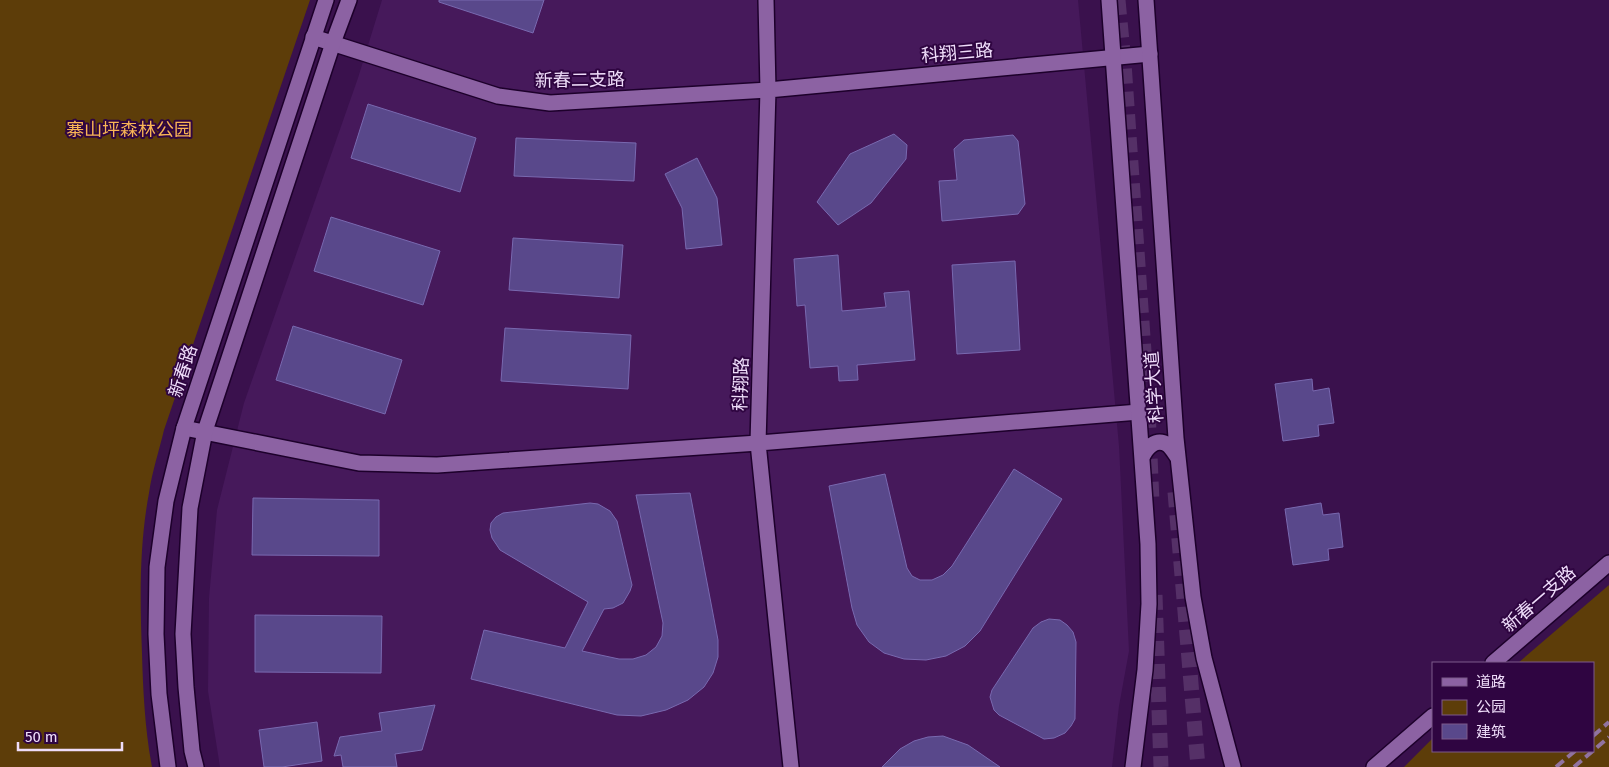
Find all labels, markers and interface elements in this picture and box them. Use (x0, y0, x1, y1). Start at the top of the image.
street label: 科翔三路 (920, 39, 994, 67)
street label: 新春二支路 (535, 68, 625, 92)
park label: 寨山坪森林公园 (66, 119, 192, 141)
street label: 新春路 (164, 342, 202, 400)
street label: 科学大道 (1141, 350, 1167, 424)
street label: 科翔路 (729, 357, 753, 411)
street label: 新春一支路 (1498, 561, 1580, 637)
legend (1432, 662, 1594, 752)
text: 道路 (1476, 673, 1506, 691)
text: 公园 (1476, 698, 1506, 716)
scale bar (18, 720, 121, 752)
text: 建筑 (1476, 723, 1506, 741)
text: 50 m (25, 728, 58, 746)

